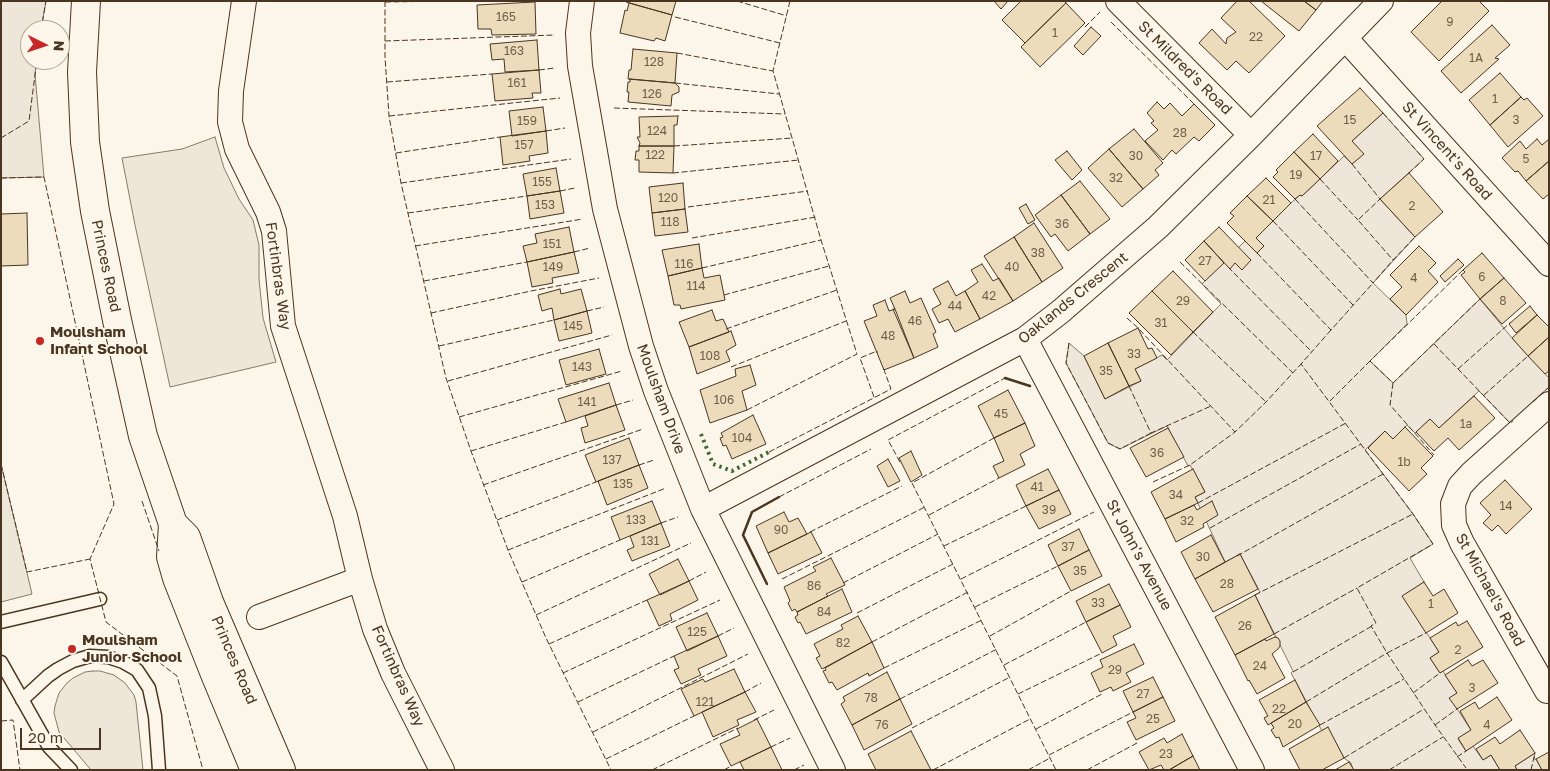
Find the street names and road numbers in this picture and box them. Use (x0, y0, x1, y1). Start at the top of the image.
street label: St Mildred's Road (1134, 17, 1236, 119)
street label: St Vincent's Road (1398, 98, 1496, 204)
street label: Princes Road (87, 218, 125, 314)
street label: Fortinbras Way (262, 221, 294, 331)
street label: Oaklands Crescent (1014, 248, 1132, 348)
street label: Moulsham Drive (633, 342, 689, 456)
street label: St John's Avenue (1102, 497, 1176, 613)
street label: St Michael's Road (1451, 530, 1529, 650)
street label: Princes Road (207, 613, 261, 707)
street label: Fortinbras Way (368, 623, 428, 729)

